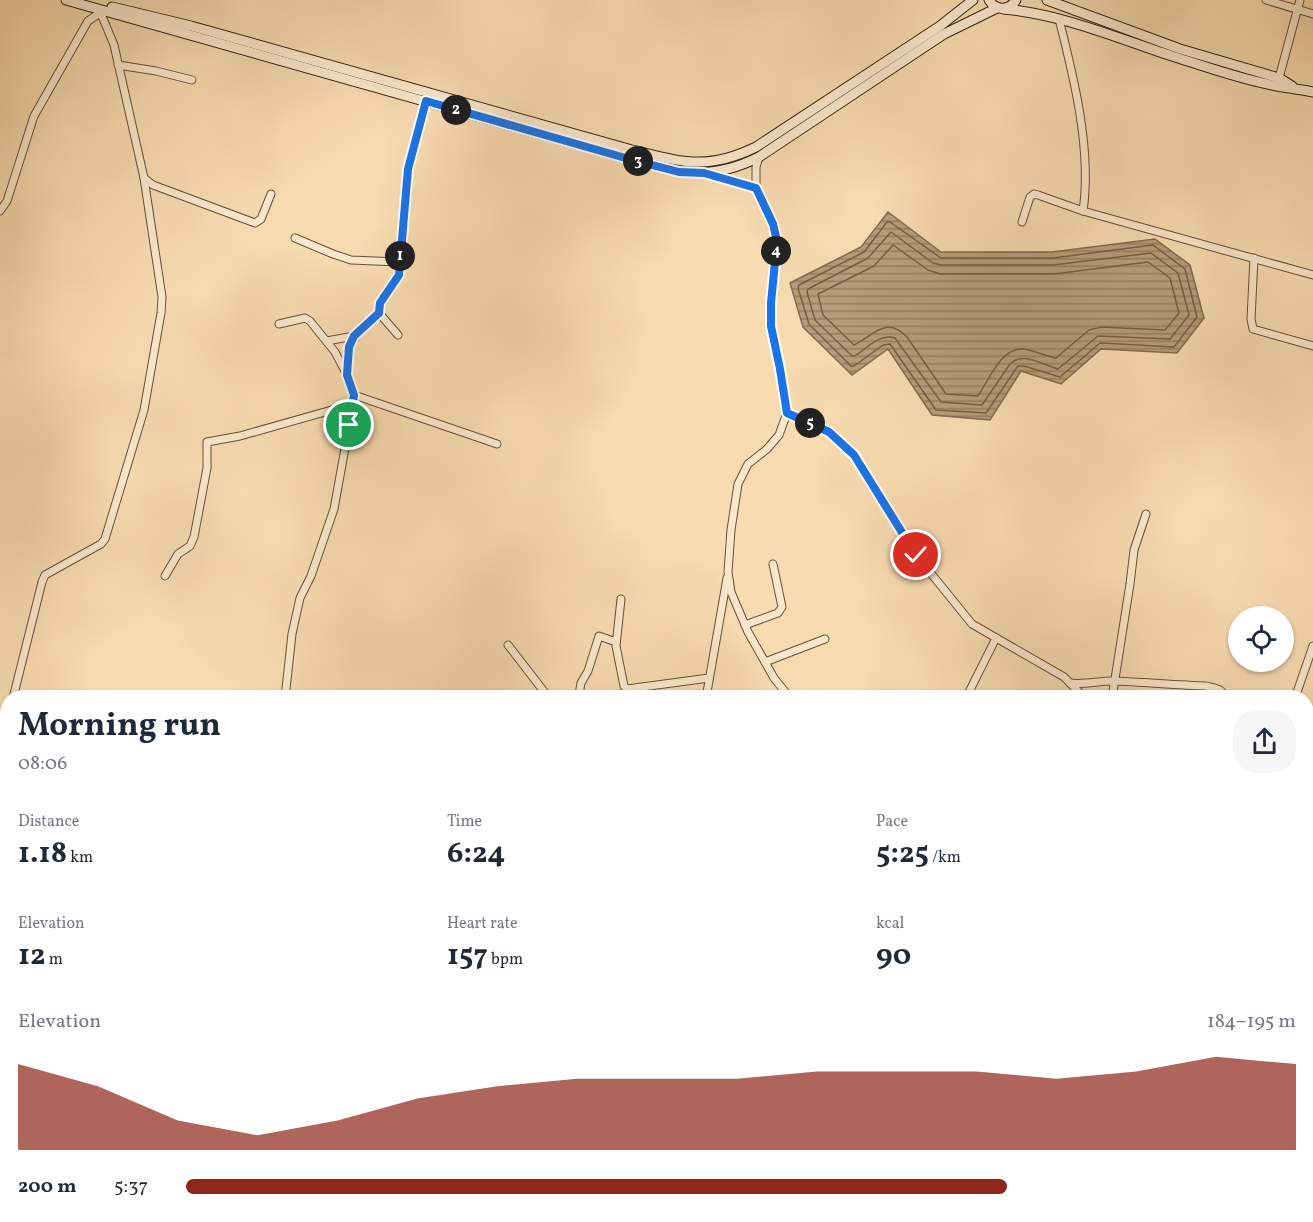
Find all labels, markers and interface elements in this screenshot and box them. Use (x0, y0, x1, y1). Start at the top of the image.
pin: 2 (441, 95, 471, 125)
text: 2 (452, 99, 460, 121)
pin: 3 (623, 146, 653, 176)
text: 3 (634, 150, 642, 172)
pin: 4 (761, 236, 791, 266)
text: 4 (771, 240, 781, 262)
pin: 1 (385, 241, 415, 271)
text: 1 (397, 245, 403, 267)
pin (323, 399, 374, 450)
icon: arrive (332, 408, 365, 441)
pin: 5 (795, 408, 825, 438)
text: 5 (806, 412, 814, 434)
pin (890, 529, 941, 580)
icon: check (899, 538, 932, 571)
map controls (1228, 606, 1294, 672)
button: locate (1228, 606, 1294, 672)
text: Morning run (18, 704, 221, 750)
button: share (1233, 710, 1296, 773)
text: 08:06 (18, 750, 67, 778)
text: Distance (18, 811, 79, 833)
text: Time (447, 811, 482, 833)
text: Pace (876, 811, 908, 833)
text: 1.18 (18, 833, 67, 875)
text: 6:24 (447, 833, 505, 875)
text: 5:25 (876, 833, 929, 875)
text: km (67, 847, 93, 869)
text: /km (929, 847, 961, 869)
text: Elevation (18, 913, 85, 935)
text: Heart rate (447, 913, 518, 935)
text: kcal (876, 913, 904, 935)
text: 12 (18, 935, 46, 977)
text: 157 (447, 935, 488, 977)
text: 90 (876, 935, 911, 977)
text: m (46, 949, 63, 971)
text: bpm (488, 949, 523, 971)
text: Elevation (18, 1008, 101, 1036)
text: 184–195 m (1207, 1008, 1296, 1036)
text: 200 m (18, 1173, 76, 1201)
text: 5:37 (114, 1173, 148, 1201)

